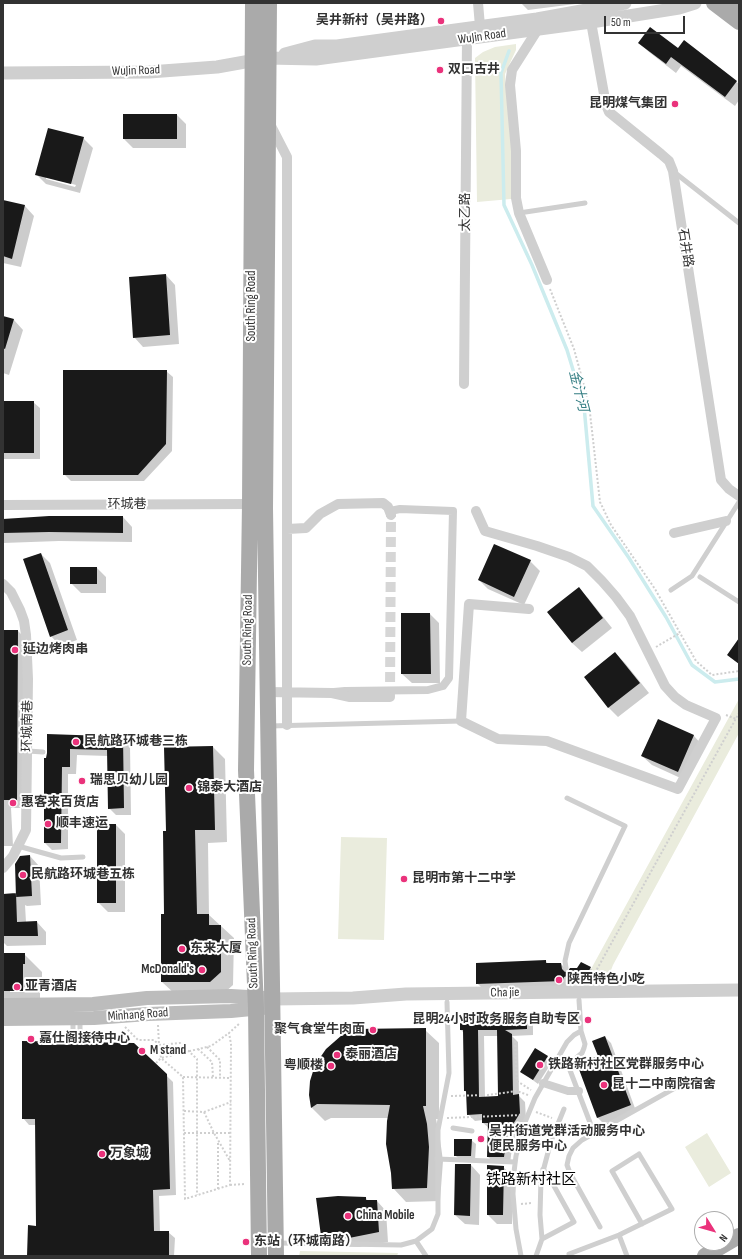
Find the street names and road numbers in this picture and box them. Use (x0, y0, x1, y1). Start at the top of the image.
street label: WuJin Road (457, 26, 507, 48)
street label: WuJin Road (112, 62, 160, 80)
street label: 太乙路 (458, 193, 474, 231)
street label: 石井路 (674, 228, 696, 268)
street label: South Ring Road (244, 271, 260, 341)
street label: 环城巷 (108, 497, 146, 513)
street label: South Ring Road (240, 594, 256, 666)
street label: 环城南巷 (20, 700, 36, 752)
street label: South Ring Road (244, 917, 262, 989)
street label: Cha jie (490, 985, 520, 1001)
street label: Minhang Road (107, 1005, 169, 1025)

